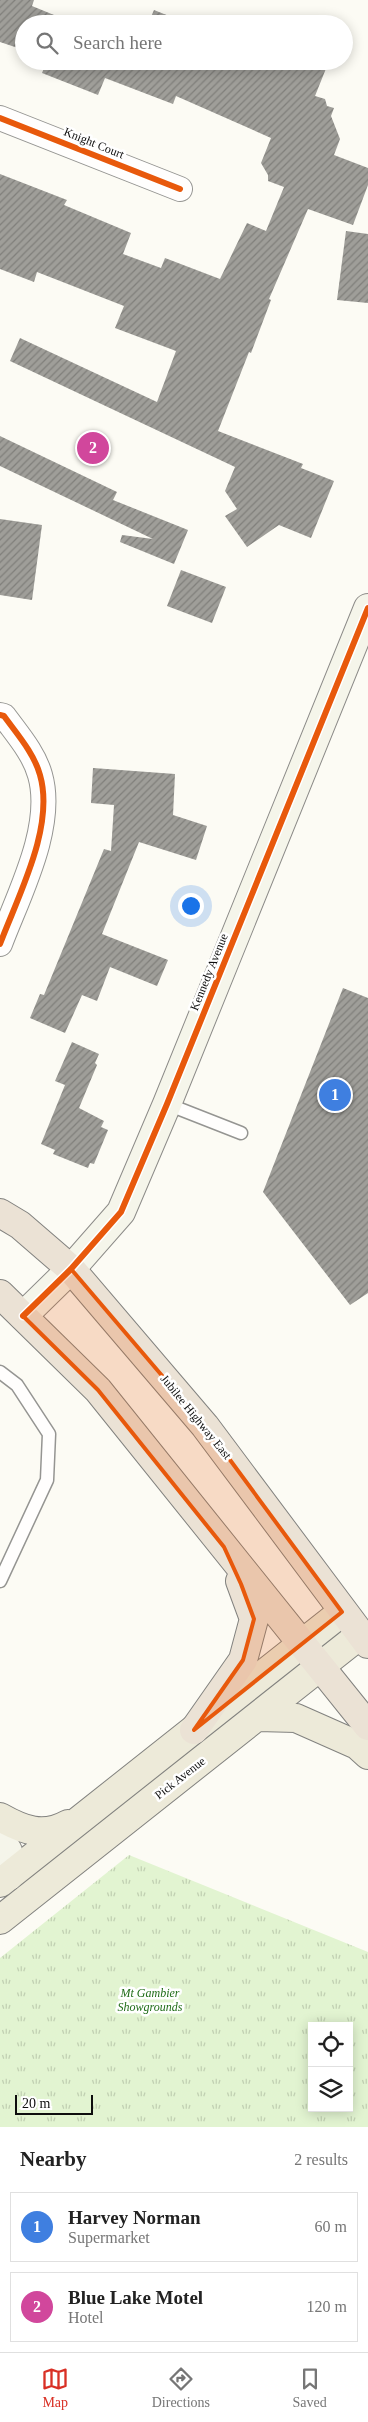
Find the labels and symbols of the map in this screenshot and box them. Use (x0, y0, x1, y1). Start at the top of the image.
street label: Knight Court (62, 125, 127, 162)
pin: 2 (77, 429, 109, 467)
your location (178, 893, 204, 919)
street label: Kennedy Avenue (187, 931, 231, 1013)
pin: 1 (319, 1076, 351, 1114)
street label: Jubilee Highway East (158, 1372, 235, 1463)
street label: Pick Avenue (152, 1754, 208, 1802)
park label: Mt Gambier Showgrounds (118, 1986, 183, 2014)
scale bar (15, 2092, 92, 2115)

